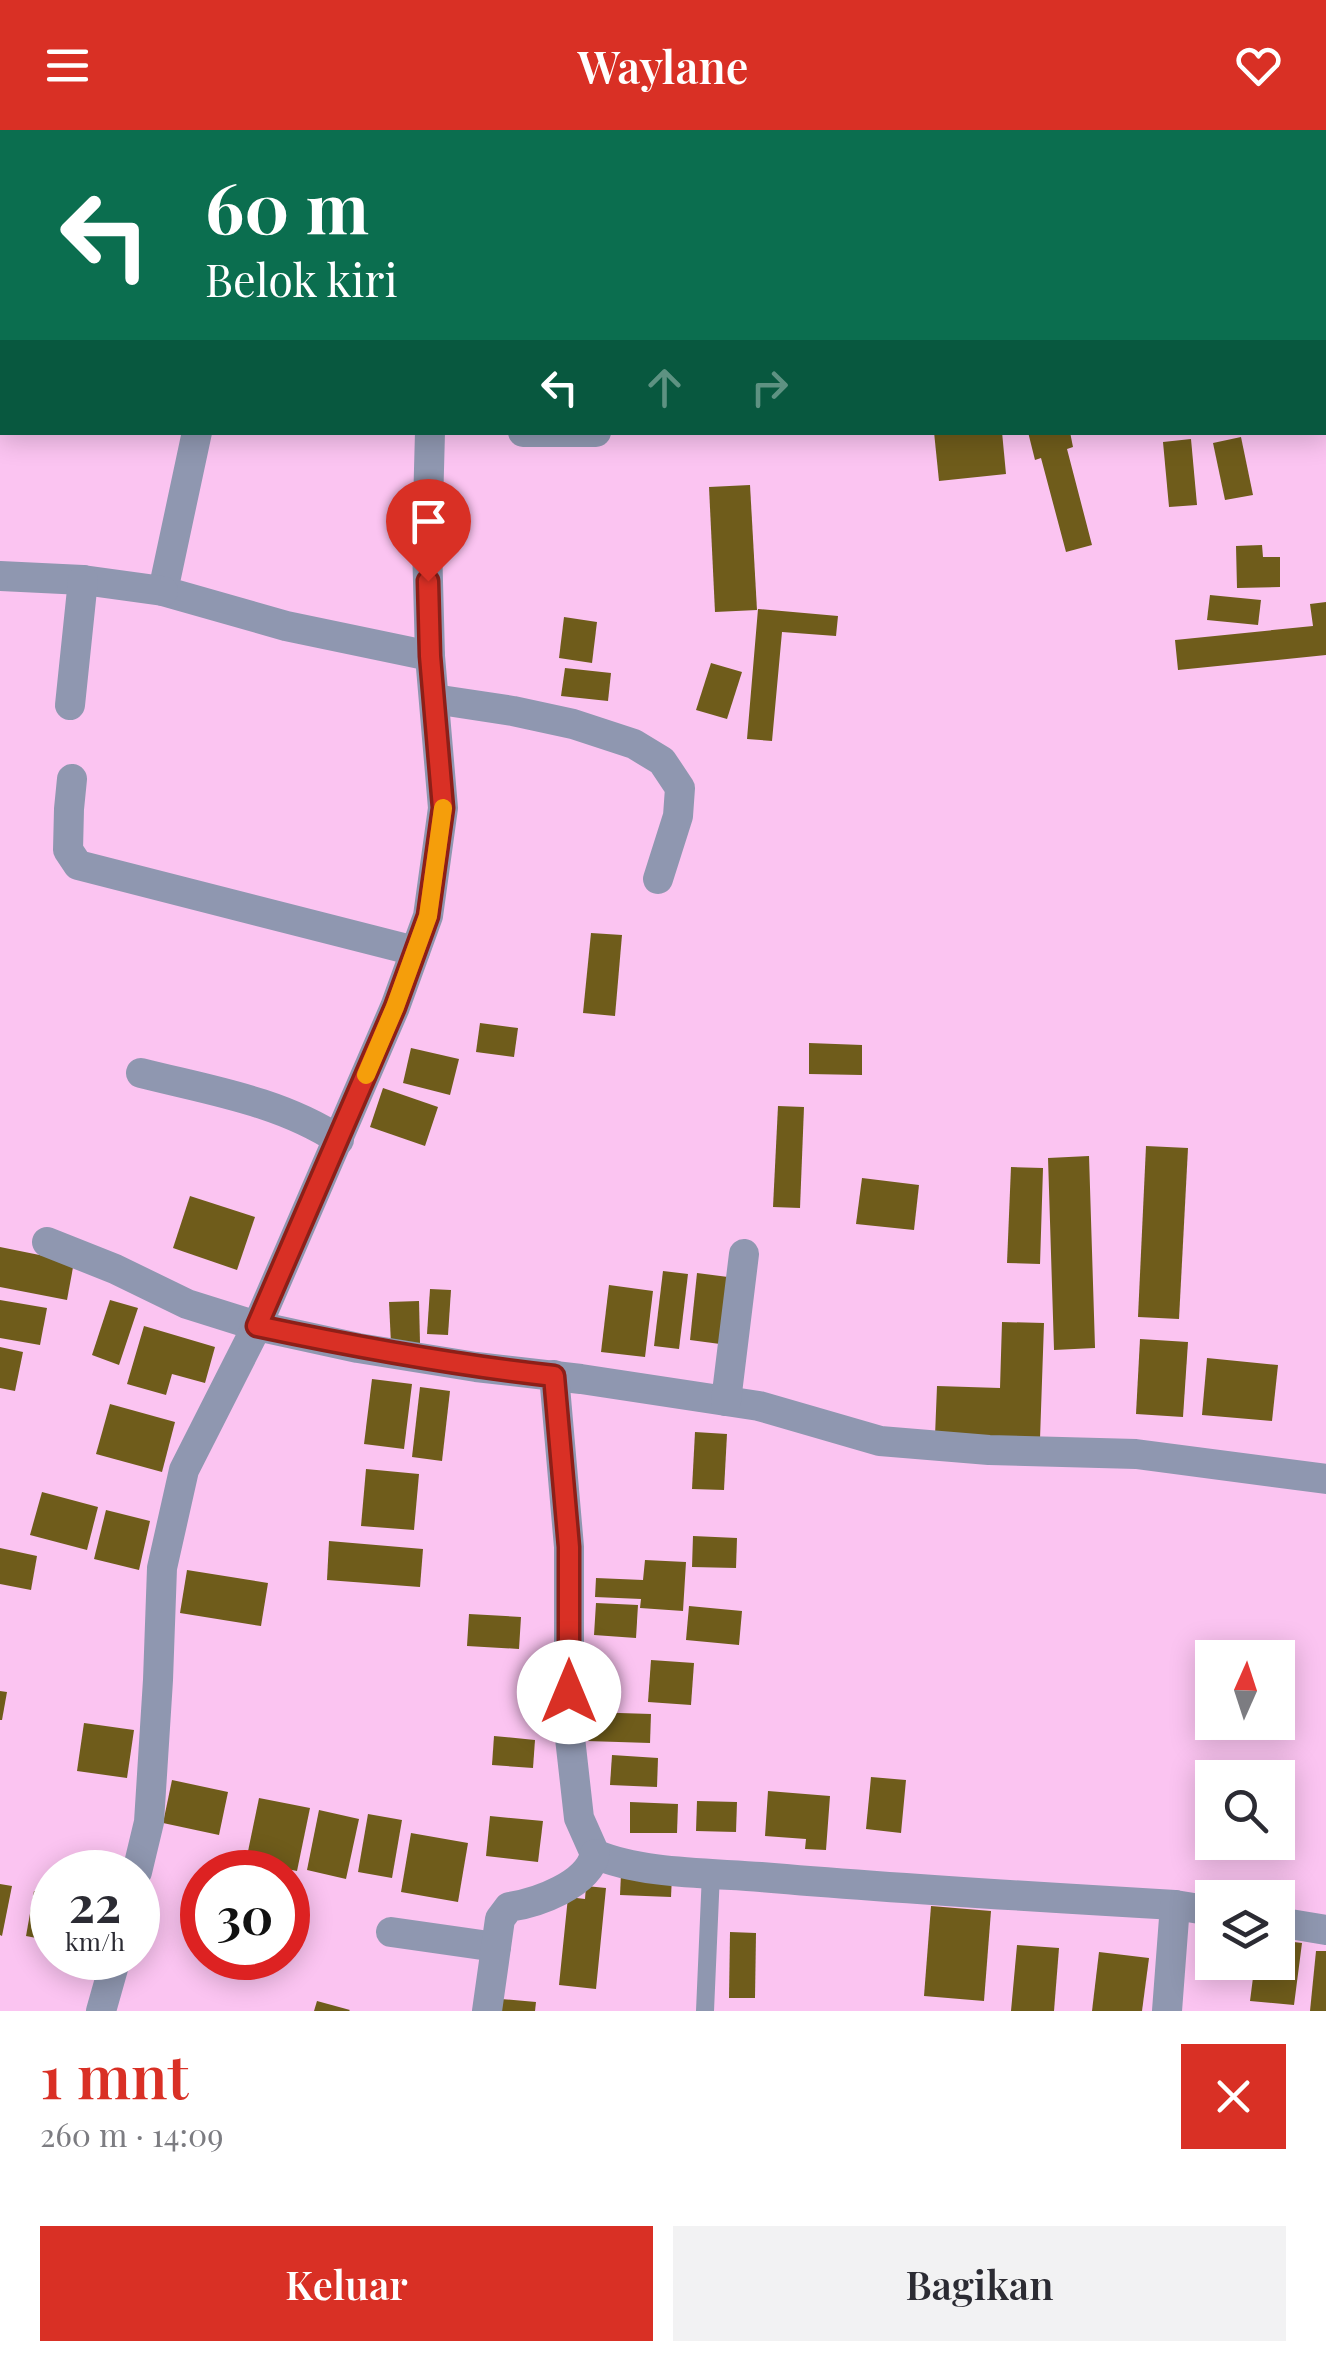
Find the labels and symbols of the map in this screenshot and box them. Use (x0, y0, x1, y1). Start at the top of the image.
pin (386, 479, 471, 582)
position arrow (517, 1640, 621, 1744)
north arrow (1195, 1640, 1295, 1740)
speed limit sign: 30 (180, 1850, 310, 1980)

